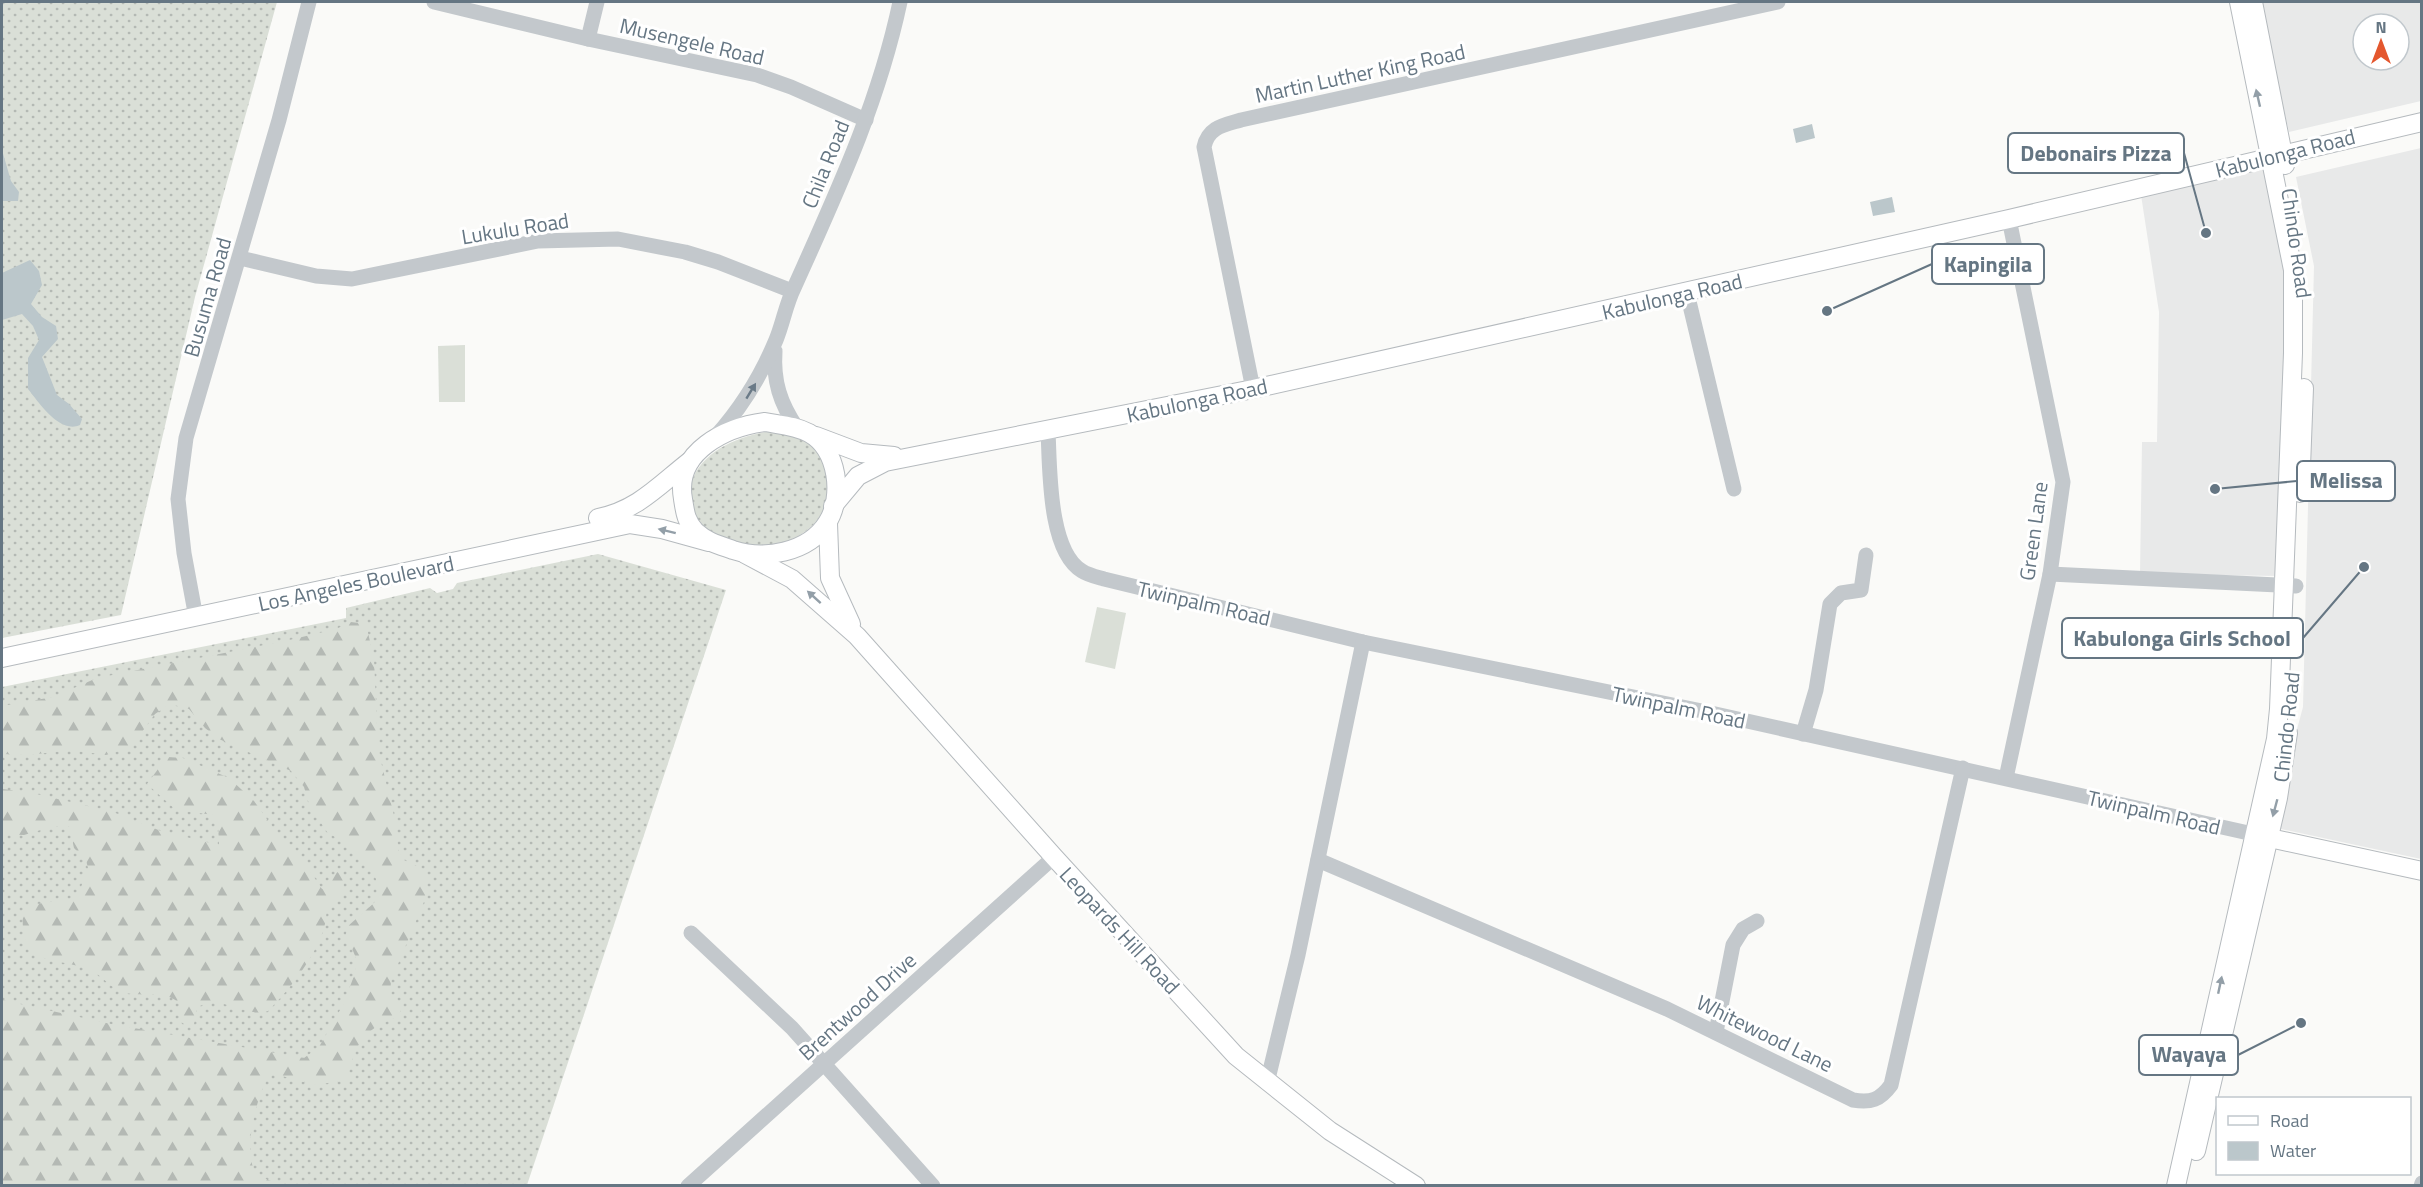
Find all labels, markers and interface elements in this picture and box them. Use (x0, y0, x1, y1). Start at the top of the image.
street label: Musengele Road (617, 9, 767, 73)
north arrow (2351, 12, 2411, 72)
text: N (2375, 15, 2387, 39)
street label: Martin Luther King Road (1252, 35, 1468, 111)
one-way arrow (2253, 89, 2262, 108)
street label: Chila Road (793, 115, 857, 213)
street label: Kabulonga Road (2212, 120, 2358, 186)
callout: Debonairs Pizza (2008, 133, 2184, 173)
text: Debonairs Pizza (2020, 136, 2172, 170)
street label: Chindo Road (2273, 186, 2321, 300)
street label: Lukulu Road (459, 204, 571, 252)
street label: Busuma Road (175, 233, 239, 361)
callout: Kapingila (1932, 244, 2044, 284)
text: Kapingila (1944, 247, 2032, 281)
street label: Kabulonga Road (1599, 264, 1745, 328)
street label: Kabulonga Road (1124, 369, 1270, 431)
one-way arrow (746, 383, 757, 399)
callout: Melissa (2297, 461, 2395, 501)
text: Melissa (2309, 463, 2383, 497)
street label: Green Lane (2010, 479, 2056, 583)
one-way arrow (658, 525, 676, 535)
street label: Los Angeles Boulevard (255, 547, 457, 619)
street label: Twinpalm Road (1134, 572, 1274, 634)
one-way arrow (807, 591, 822, 604)
callout: Kabulonga Girls School (2062, 618, 2303, 658)
text: Kabulonga Girls School (2073, 621, 2291, 655)
street label: Chindo Road (2264, 670, 2308, 784)
street label: Twinpalm Road (1609, 677, 1749, 737)
street label: Twinpalm Road (2084, 781, 2224, 843)
one-way arrow (2270, 799, 2280, 817)
street label: Leopards Hill Road (1052, 859, 1188, 1001)
street label: Brentwood Drive (791, 944, 923, 1068)
one-way arrow (2216, 975, 2225, 994)
street label: Whitewood Lane (1691, 986, 1839, 1080)
callout: Wayaya (2139, 1035, 2238, 1075)
text: Wayaya (2151, 1037, 2227, 1071)
legend (2216, 1097, 2411, 1175)
text: Road (2270, 1107, 2309, 1134)
text: Water (2270, 1137, 2316, 1164)

